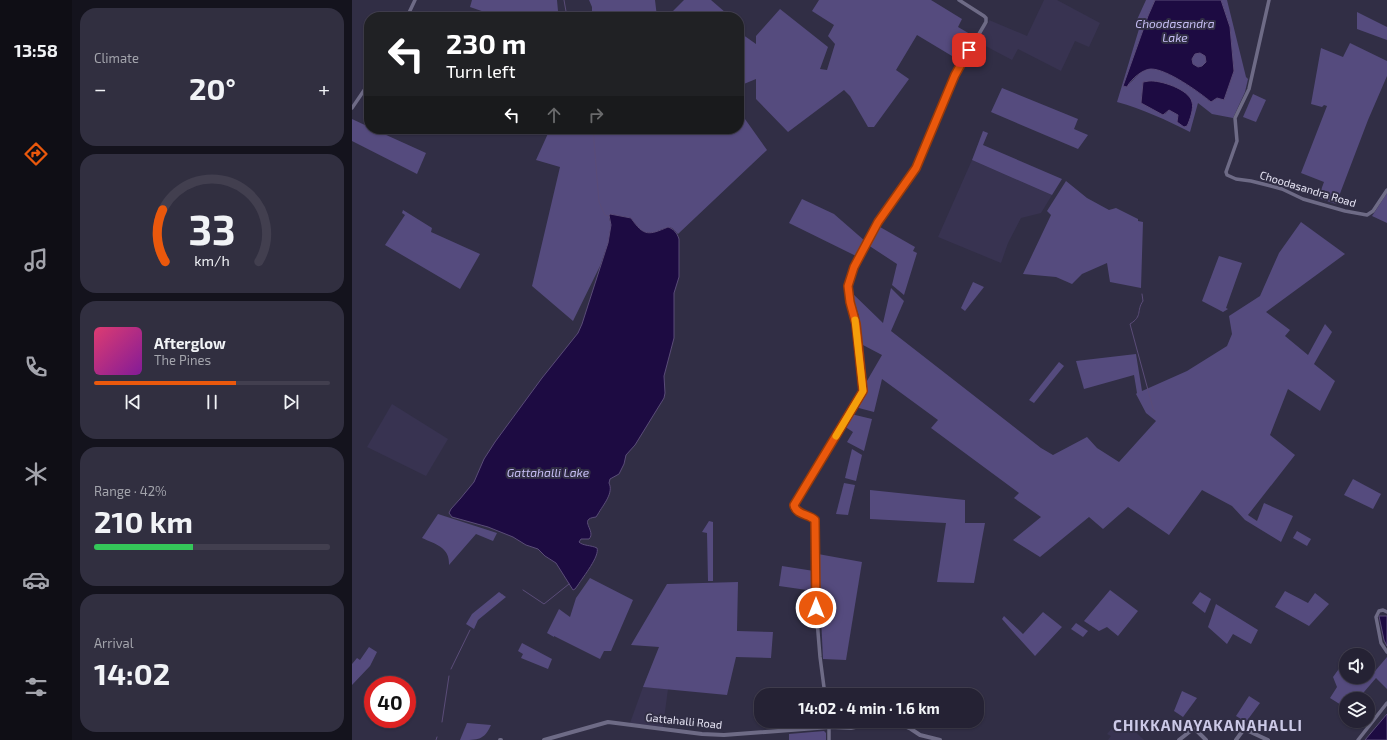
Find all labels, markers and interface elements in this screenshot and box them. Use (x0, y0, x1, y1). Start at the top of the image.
water label: Choodasandra Lake (1135, 16, 1215, 44)
text: 230 m (446, 26, 527, 60)
icon: left (380, 28, 432, 80)
pin (952, 33, 986, 67)
text: 13:58 (14, 39, 58, 61)
icon: arrive (958, 39, 980, 61)
text: Climate (94, 50, 139, 66)
text: Turn left (446, 60, 516, 82)
text: 20° (189, 70, 236, 106)
text: − (94, 75, 107, 101)
text: + (318, 75, 330, 101)
icon: left (501, 104, 523, 126)
icon: ahead (543, 104, 565, 126)
icon: right (585, 104, 607, 126)
icon: directions (22, 140, 50, 168)
street label: Choodasandra Road (1258, 168, 1358, 209)
text: 33 (188, 202, 236, 252)
icon: music (22, 246, 50, 274)
text: km/h (194, 251, 230, 268)
text: Afterglow (154, 334, 226, 352)
text: The Pines (154, 352, 211, 368)
icon: phone (22, 353, 50, 381)
icon: previous (122, 391, 144, 413)
icon: pause (201, 391, 223, 413)
icon: next (280, 391, 302, 413)
icon: climate (22, 460, 50, 488)
water label: Gattahalli Lake (507, 465, 590, 479)
text: Range · 42% (94, 483, 167, 499)
text: 210 km (94, 503, 193, 539)
icon: car (22, 566, 50, 594)
position arrow (795, 587, 837, 629)
text: Arrival (94, 635, 134, 651)
map controls (1339, 648, 1375, 728)
button: sound (1339, 648, 1375, 684)
text: 14:02 (94, 655, 170, 691)
icon: filters (22, 673, 50, 701)
speed limit sign: 40 (364, 676, 416, 728)
button: layers (1339, 692, 1375, 728)
text: 14:02 · 4 min · 1.6 km (798, 699, 940, 717)
street label: Gattahalli Road (645, 710, 723, 731)
district label: CHIKKANAYAKANAHALLI (1113, 716, 1303, 734)

